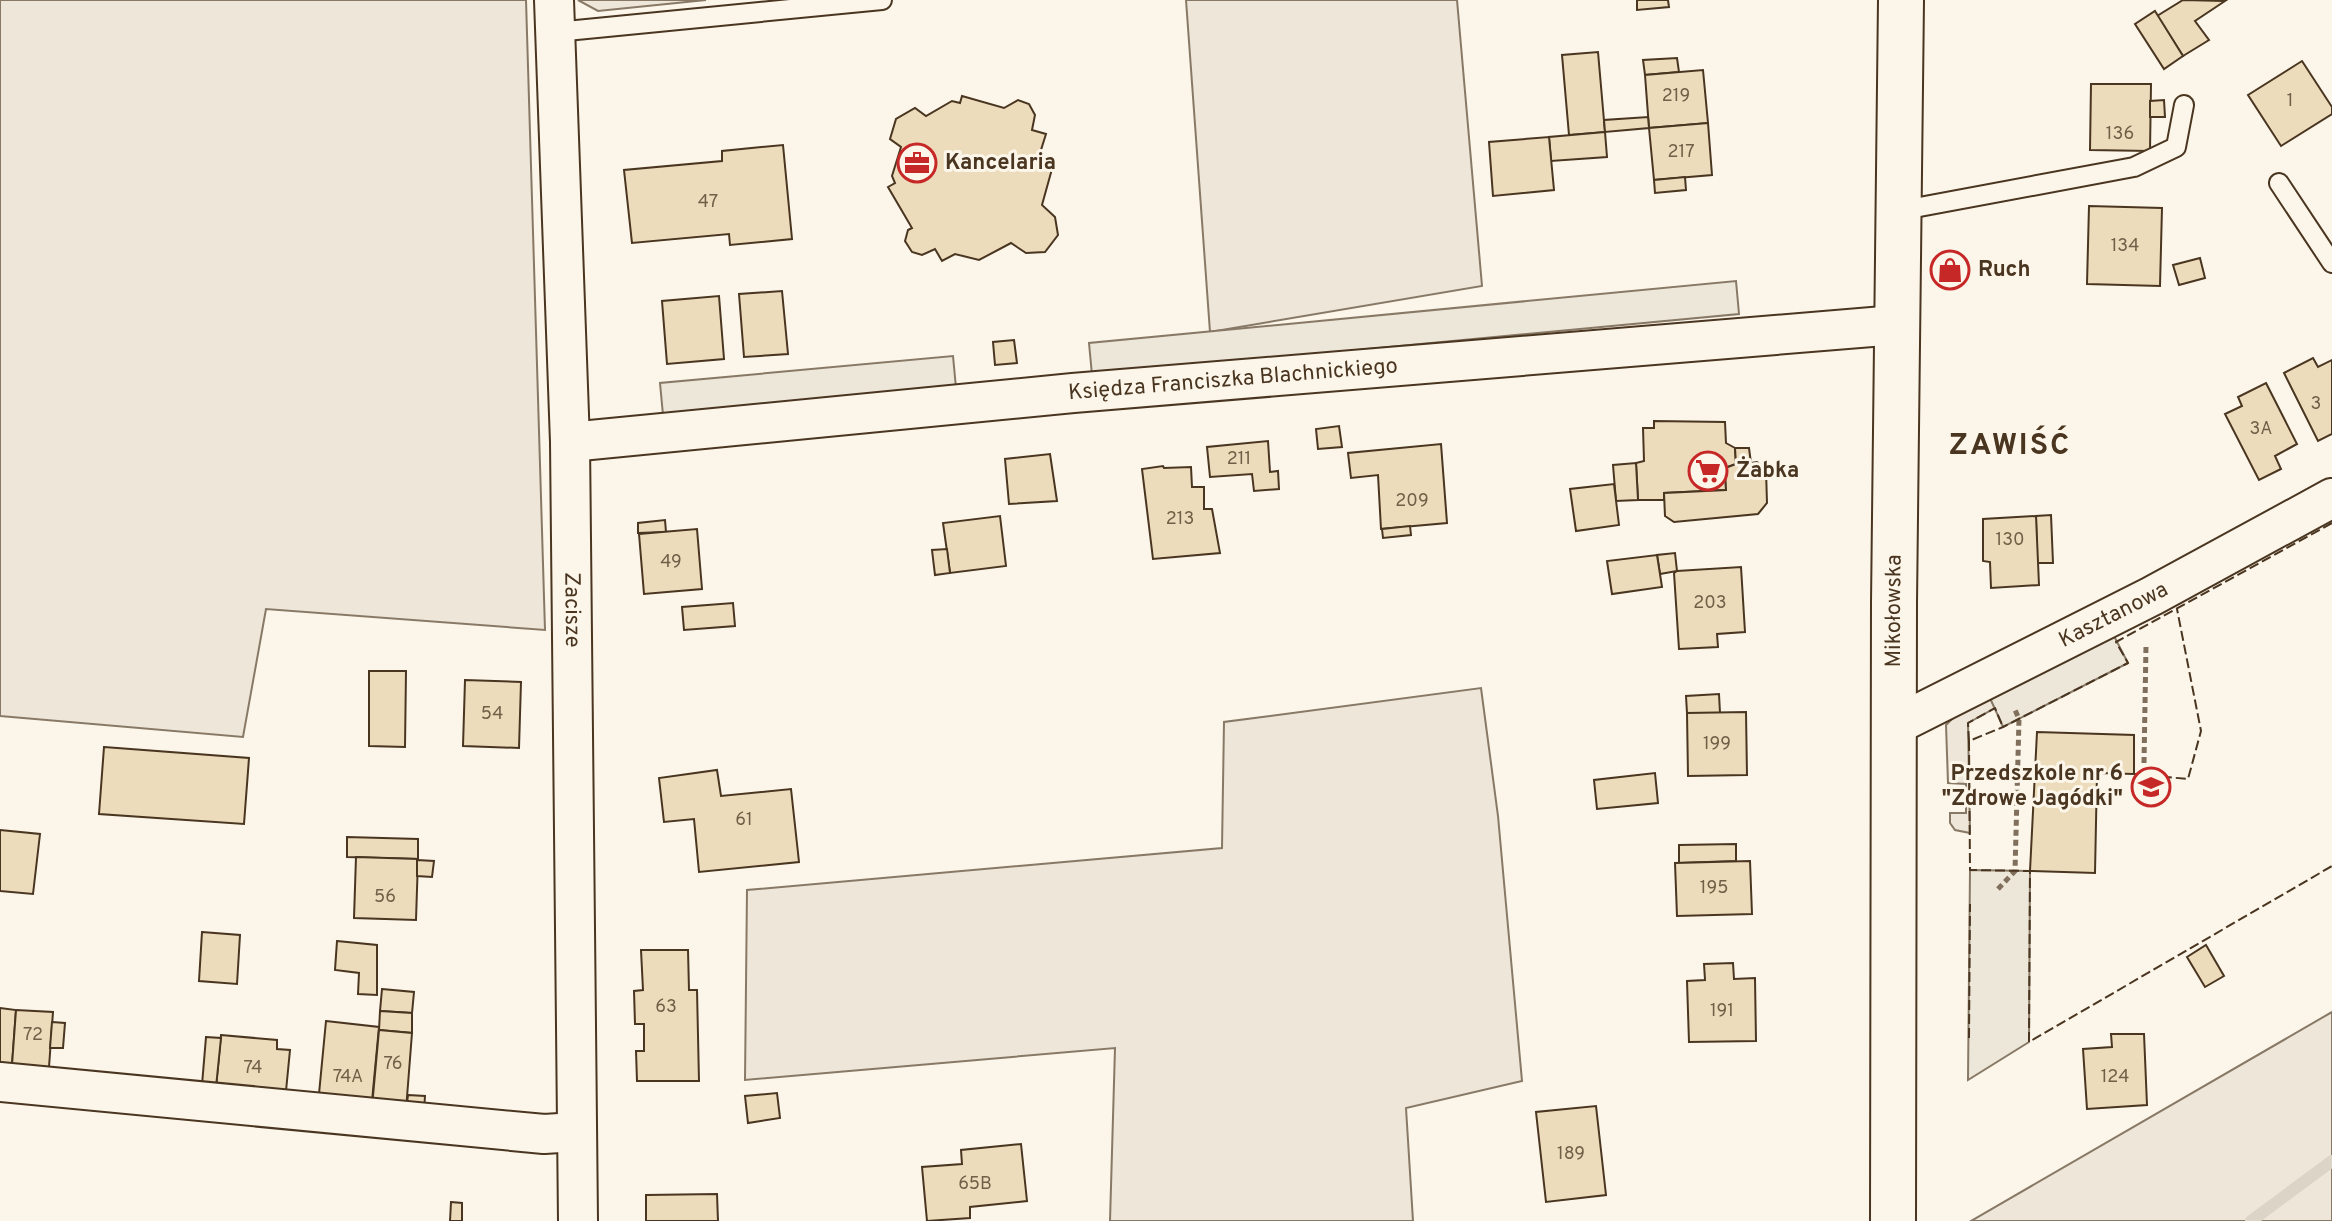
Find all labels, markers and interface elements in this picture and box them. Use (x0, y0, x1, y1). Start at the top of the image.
house number: 219 (1662, 85, 1690, 108)
house number: 1 (2287, 90, 2293, 113)
house number: 136 (2106, 123, 2134, 146)
house number: 217 (1667, 141, 1695, 164)
office icon: Kancelaria (896, 142, 938, 184)
place label: Kancelaria (945, 150, 1056, 177)
house number: 47 (698, 191, 718, 214)
house number: 134 (2111, 235, 2139, 258)
shop icon: Ruch (1929, 249, 1971, 291)
place label: Ruch (1978, 257, 2031, 284)
street label: Księdza Franciszka Blachnickiego (1067, 353, 1399, 407)
house number: 3 (2311, 393, 2321, 416)
house number: 3A (2250, 418, 2272, 441)
district label: ZAWIŚĆ (1949, 425, 2071, 465)
house number: 211 (1227, 448, 1251, 471)
supermarket icon: Żabka (1687, 450, 1729, 492)
place label: Żabka (1736, 456, 1799, 485)
house number: 209 (1395, 490, 1429, 513)
house number: 213 (1166, 508, 1194, 531)
house number: 130 (1996, 529, 2024, 552)
house number: 49 (660, 551, 682, 574)
street label: Mikołowska (1880, 554, 1908, 668)
street label: Zacisze (558, 572, 586, 648)
street label: Kasztanowa (2055, 576, 2173, 654)
house number: 203 (1693, 592, 1727, 615)
house number: 54 (481, 703, 503, 726)
house number: 199 (1703, 733, 1731, 756)
place label: Przedszkole nr 6 "Zdrowe Jagódki" (1941, 761, 2123, 813)
school or university icon: Przedszkole nr 6 "Zdrowe Jagódki" (2130, 766, 2172, 808)
house number: 61 (735, 809, 753, 832)
house number: 195 (1700, 877, 1728, 900)
house number: 56 (374, 886, 396, 909)
house number: 63 (655, 996, 677, 1019)
house number: 191 (1710, 1000, 1734, 1023)
house number: 72 (23, 1024, 43, 1047)
house number: 76 (383, 1053, 403, 1076)
house number: 74 (244, 1057, 262, 1080)
house number: 74A (333, 1066, 363, 1089)
house number: 124 (2101, 1066, 2129, 1089)
house number: 189 (1557, 1143, 1585, 1166)
house number: 65B (958, 1173, 992, 1196)

